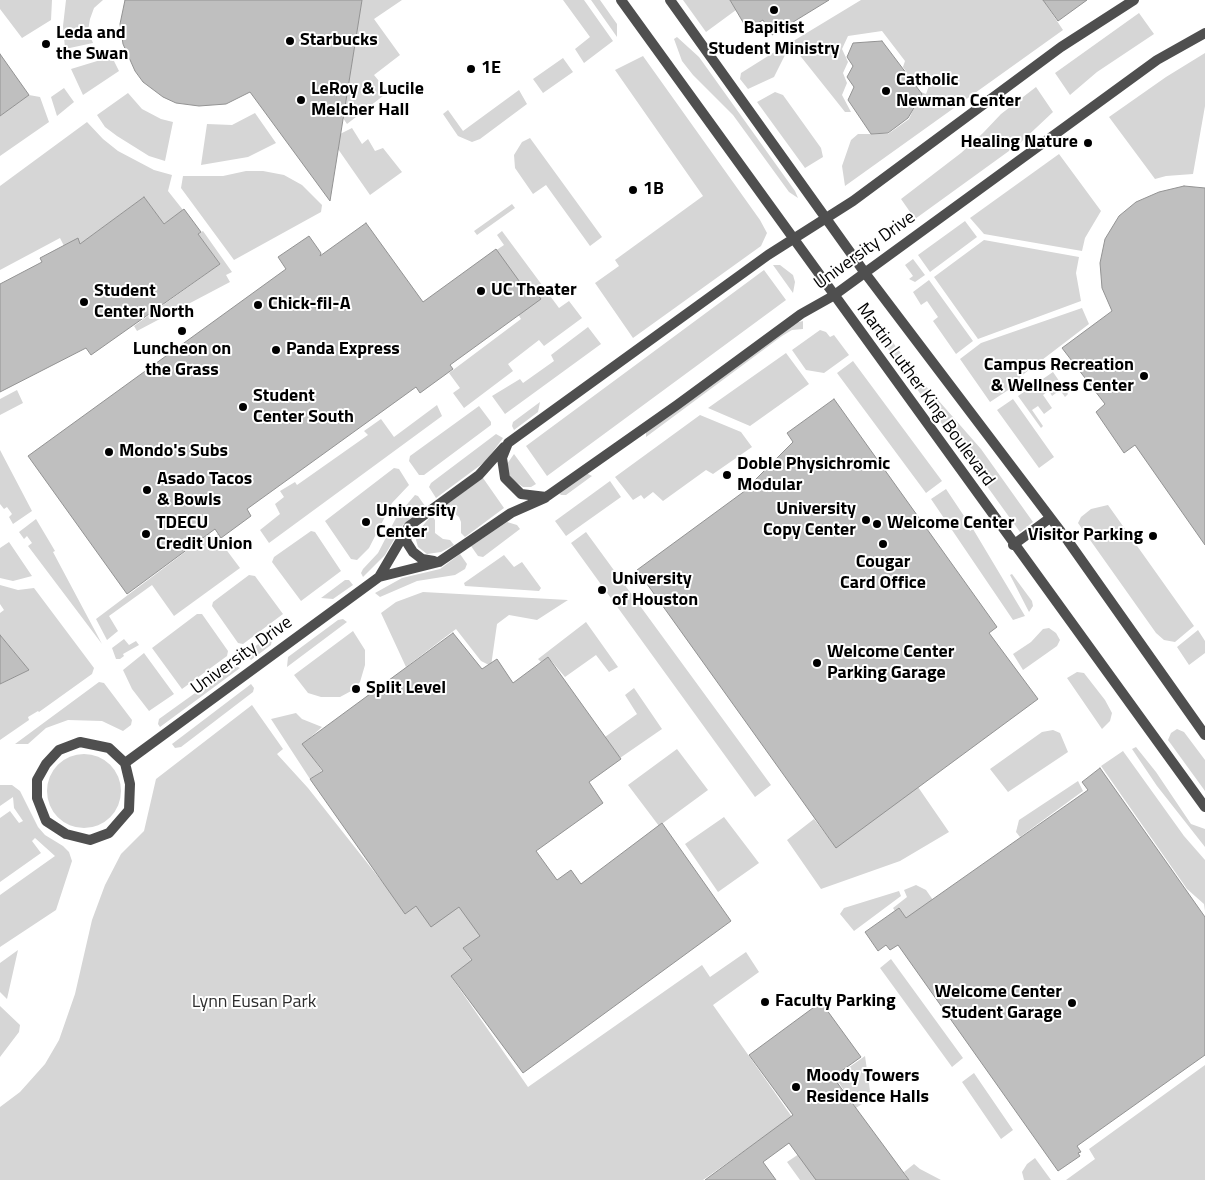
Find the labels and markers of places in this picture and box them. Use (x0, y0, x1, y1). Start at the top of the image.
marker: Bapitist Student Ministry (768, 4, 780, 16)
place label: Bapitist Student Ministry (708, 18, 840, 60)
place label: Leda and the Swan (56, 23, 128, 66)
place label: Starbucks (300, 30, 378, 52)
marker: Starbucks (284, 35, 296, 47)
marker: Leda and the Swan (40, 38, 52, 50)
place label: 1E (481, 58, 501, 80)
marker: 1E (465, 63, 477, 75)
place label: Catholic Newman Center (896, 70, 1021, 112)
place label: LeRoy & Lucile Melcher Hall (311, 79, 424, 122)
marker: Catholic Newman Center (880, 85, 892, 97)
marker: LeRoy & Lucile Melcher Hall (295, 94, 307, 106)
place label: Healing Nature (960, 132, 1078, 154)
marker: Healing Nature (1082, 137, 1094, 149)
place label: 1B (643, 179, 664, 201)
marker: 1B (627, 184, 639, 196)
place label: UC Theater (491, 280, 577, 302)
place label: Student Center North (94, 281, 194, 324)
marker: UC Theater (475, 285, 487, 297)
place label: Chick-fil-A (268, 294, 351, 316)
marker: Student Center North (78, 296, 90, 308)
marker: Chick-fil-A (252, 299, 264, 311)
marker: Luncheon on the Grass (176, 325, 188, 337)
place label: Luncheon on the Grass (133, 339, 231, 382)
place label: Panda Express (286, 339, 400, 361)
marker: Panda Express (270, 344, 282, 356)
place label: Campus Recreation & Wellness Center (984, 355, 1134, 398)
marker: Campus Recreation & Wellness Center (1138, 370, 1150, 382)
place label: Student Center South (253, 386, 354, 428)
marker: Student Center South (237, 401, 249, 413)
place label: Mondo's Subs (119, 441, 228, 463)
marker: Mondo's Subs (103, 446, 115, 458)
place label: Doble Physichromic Modular (737, 454, 890, 496)
place label: Asado Tacos & Bowls (157, 469, 252, 512)
marker: Doble Physichromic Modular (721, 469, 733, 481)
marker: Asado Tacos & Bowls (141, 484, 153, 496)
place label: University Copy Center (763, 499, 856, 542)
place label: University Center (376, 501, 456, 544)
place label: TDECU Credit Union (156, 513, 252, 556)
place label: Welcome Center (887, 513, 1014, 535)
marker: University Copy Center (860, 514, 872, 526)
marker: University Center (360, 516, 372, 528)
marker: Welcome Center (871, 518, 883, 530)
place label: Visitor Parking (1028, 525, 1143, 547)
marker: TDECU Credit Union (140, 528, 152, 540)
marker: Visitor Parking (1147, 530, 1159, 542)
marker: Cougar Card Office (877, 538, 889, 550)
place label: Cougar Card Office (840, 552, 926, 594)
place label: University of Houston (612, 569, 698, 612)
marker: University of Houston (596, 584, 608, 596)
place label: Welcome Center Parking Garage (827, 642, 954, 684)
marker: Welcome Center Parking Garage (811, 657, 823, 669)
place label: Split Level (366, 678, 446, 700)
marker: Split Level (350, 683, 362, 695)
place label: Welcome Center Student Garage (935, 982, 1062, 1024)
place label: Faculty Parking (775, 991, 896, 1013)
marker: Faculty Parking (759, 996, 771, 1008)
marker: Welcome Center Student Garage (1066, 997, 1078, 1009)
place label: Moody Towers Residence Halls (806, 1066, 929, 1108)
marker: Moody Towers Residence Halls (790, 1081, 802, 1093)

